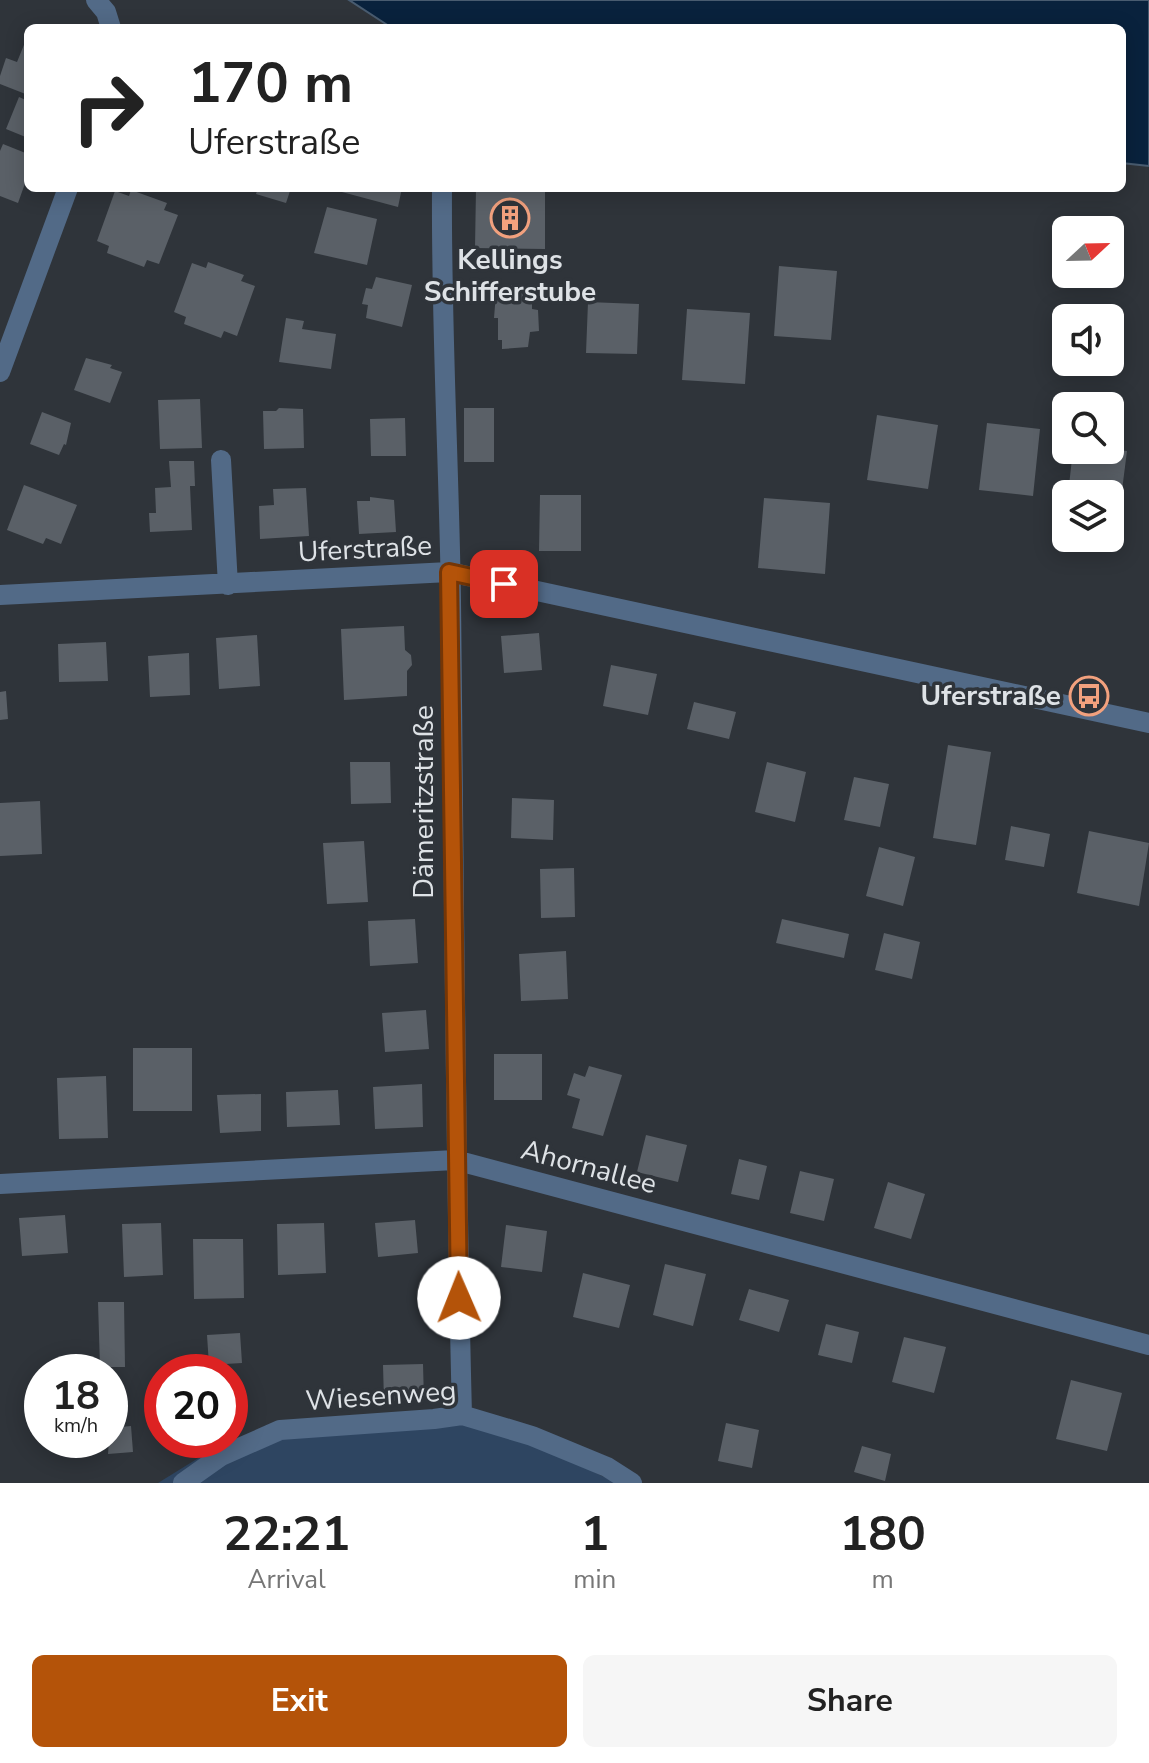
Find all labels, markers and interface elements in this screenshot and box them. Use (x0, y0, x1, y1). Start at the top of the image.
text: 170 m (188, 45, 353, 122)
icon: right (56, 56, 160, 160)
text: Uferstraße (188, 118, 360, 167)
building icon: Kellings Schifferstube (489, 197, 531, 239)
north arrow (1052, 216, 1124, 288)
map controls (1052, 216, 1124, 552)
place label: Kellings Schifferstube (424, 241, 596, 311)
button: sound (1052, 304, 1124, 376)
button: search (1052, 392, 1124, 464)
button: layers (1052, 480, 1124, 552)
street label: Uferstraße (297, 527, 433, 571)
pin (470, 550, 538, 618)
icon: arrive (482, 562, 526, 606)
bus stop icon: Uferstraße (1068, 675, 1110, 717)
place label: Uferstraße (921, 677, 1061, 715)
street label: Dämeritzstraße (405, 705, 443, 899)
street label: Ahornallee (517, 1131, 661, 1203)
position arrow (417, 1256, 501, 1340)
speed limit sign: 20 (144, 1354, 248, 1458)
text: 18 (52, 1369, 100, 1423)
street label: Wiesenweg (304, 1372, 458, 1420)
text: km/h (54, 1412, 98, 1439)
text: 22:21 (223, 1501, 350, 1567)
text: 1 (580, 1501, 609, 1567)
text: 180 (839, 1501, 926, 1567)
text: Arrival (248, 1562, 326, 1597)
text: min (573, 1562, 616, 1597)
text: m (872, 1562, 894, 1597)
button: Exit (32, 1655, 567, 1747)
button: Share (583, 1655, 1117, 1747)

